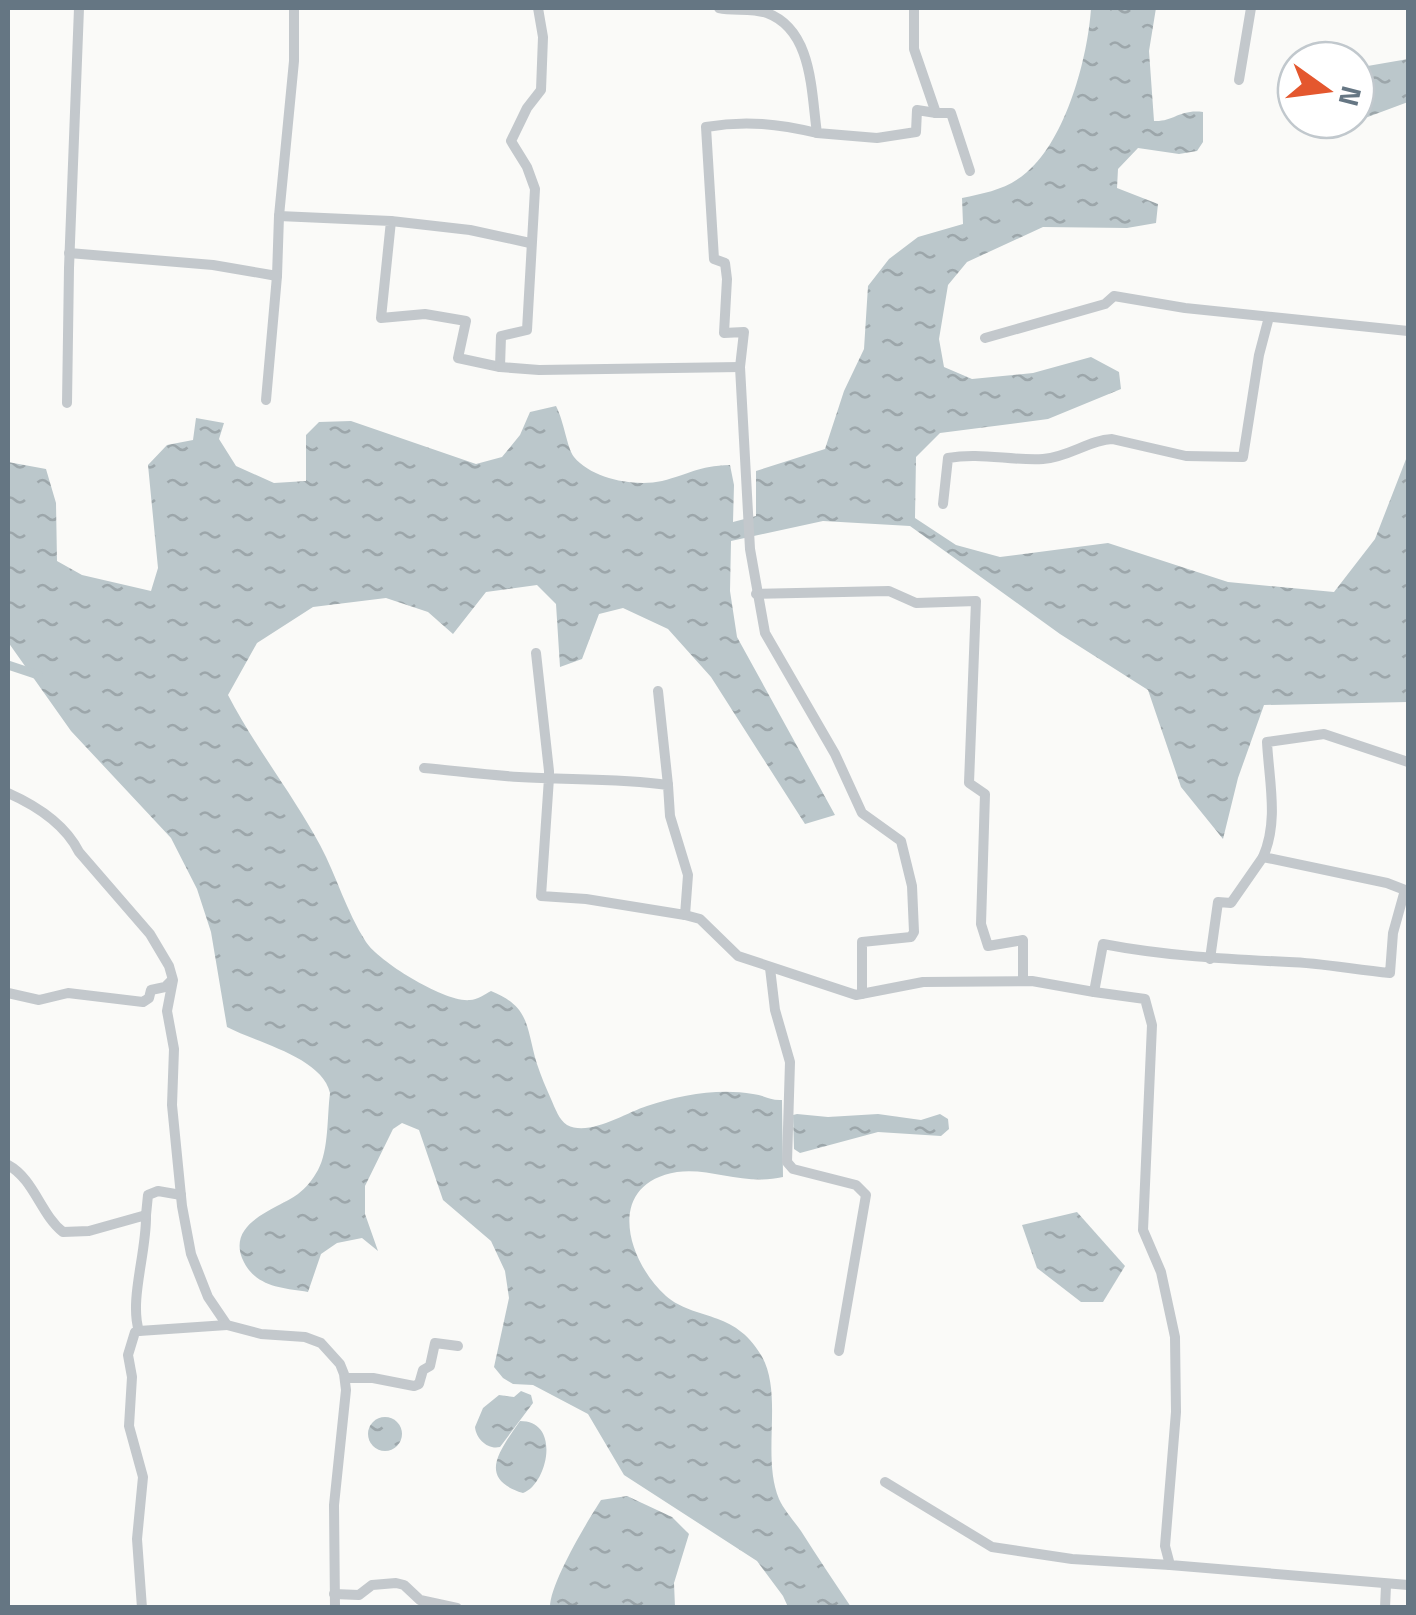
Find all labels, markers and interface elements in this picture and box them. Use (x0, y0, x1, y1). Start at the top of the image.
north arrow (1276, 40, 1376, 140)
text: N (1328, 82, 1374, 111)

